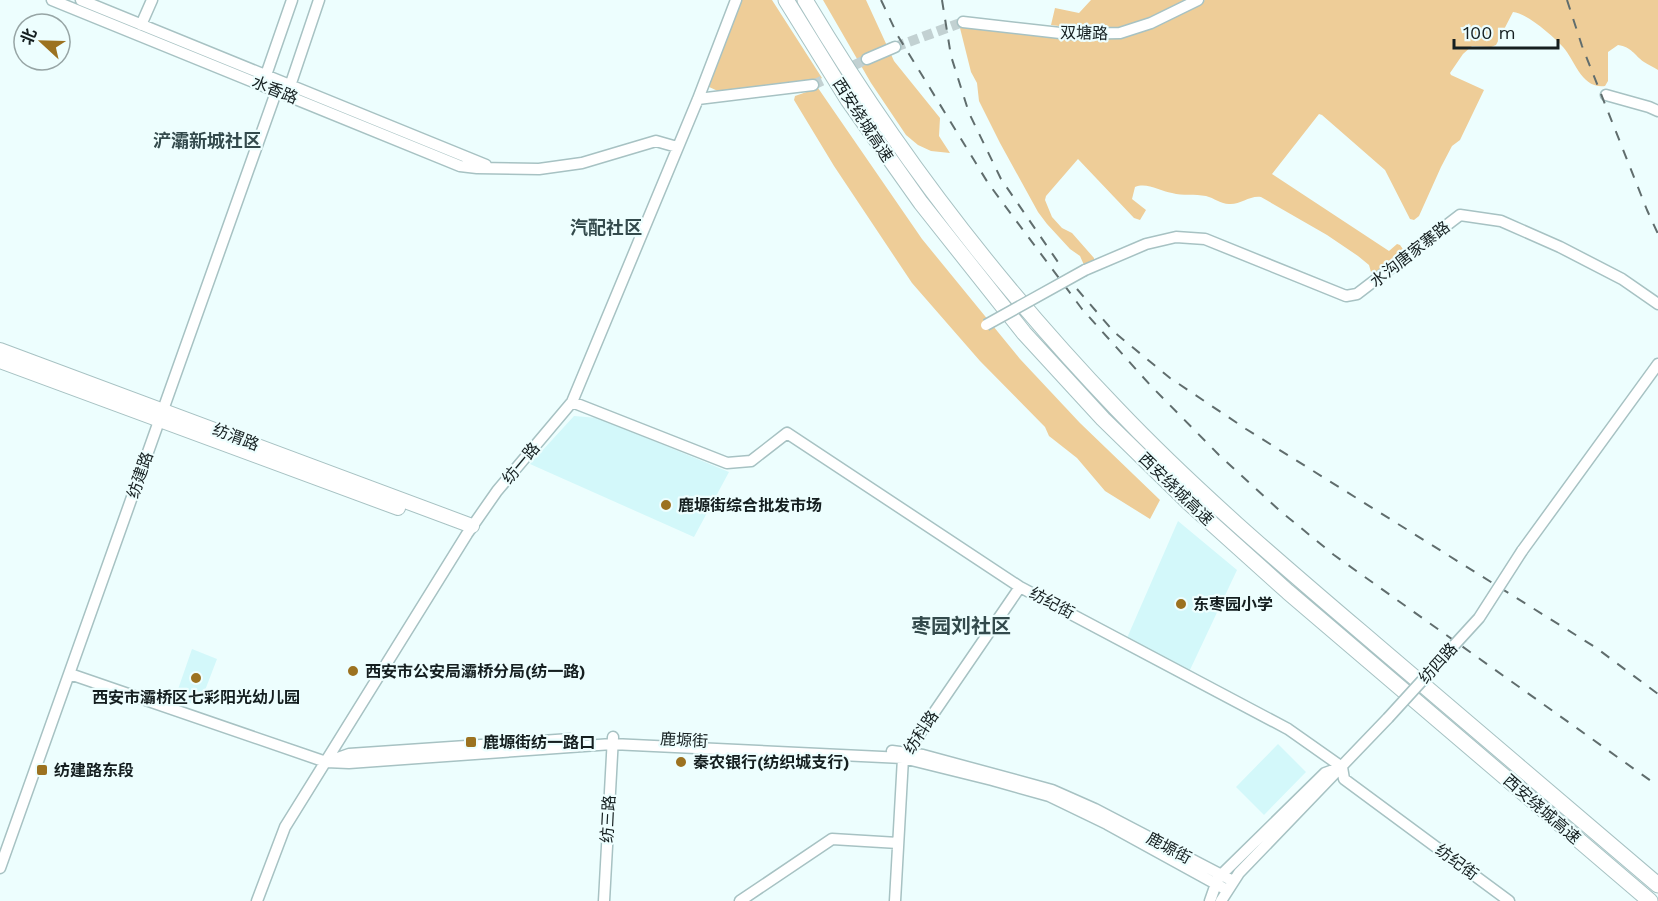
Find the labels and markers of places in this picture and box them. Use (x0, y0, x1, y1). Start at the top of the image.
place label: 鹿塬街综合批发市场 (678, 496, 822, 515)
marker: 鹿塬街综合批发市场 (659, 498, 673, 512)
place label: 东枣园小学 (1193, 595, 1273, 614)
marker: 东枣园小学 (1174, 597, 1188, 611)
place label: 西安市公安局灞桥分局(纺一路) (365, 662, 586, 681)
marker: 西安市公安局灞桥分局(纺一路) (346, 664, 360, 678)
marker: 西安市灞桥区七彩阳光幼儿园 (189, 671, 203, 685)
place label: 西安市灞桥区七彩阳光幼儿园 (92, 688, 300, 707)
place label: 鹿塬街纺一路口 (483, 733, 595, 752)
marker: 鹿塬街纺一路口 (464, 735, 478, 749)
place label: 秦农银行(纺织城支行) (693, 753, 850, 772)
marker: 秦农银行(纺织城支行) (674, 755, 688, 769)
place label: 纺建路东段 (54, 761, 134, 780)
marker: 纺建路东段 (35, 763, 49, 777)

